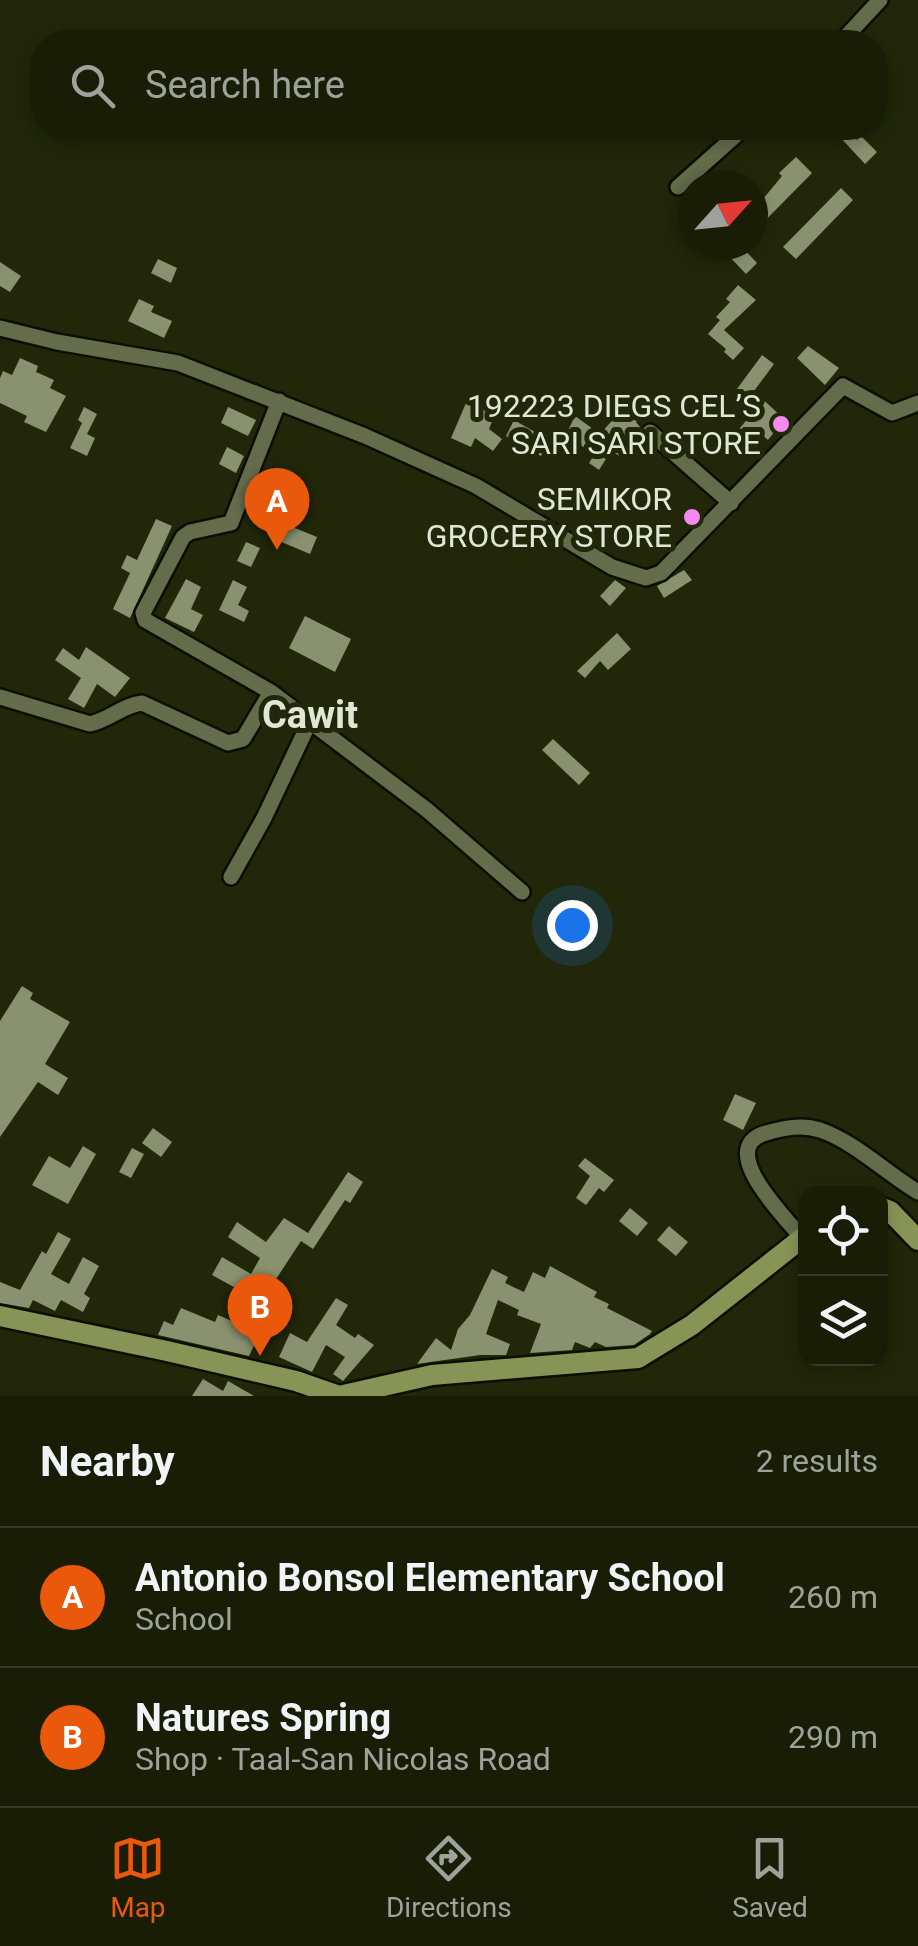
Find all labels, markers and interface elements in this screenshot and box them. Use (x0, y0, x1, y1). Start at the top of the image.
search box (30, 30, 888, 140)
icon: search (65, 58, 120, 113)
text: Search here (145, 63, 345, 107)
north arrow (678, 170, 768, 260)
place label: 192223 DIEGS CEL’S SARI SARI STORE (467, 387, 761, 462)
marker: 192223 DIEGS CEL’S SARI SARI STORE (770, 413, 792, 435)
pin: A (244, 468, 310, 550)
place label: SEMIKOR GROCERY STORE (426, 480, 672, 555)
marker: SEMIKOR GROCERY STORE (681, 506, 703, 528)
district label: Cawit (262, 693, 358, 737)
your location (547, 900, 598, 951)
map controls (798, 1186, 888, 1366)
button: locate (798, 1186, 888, 1276)
pin: B (228, 1274, 292, 1356)
button: layers (798, 1276, 888, 1366)
text: Nearby (40, 1437, 175, 1486)
text: 2 results (756, 1442, 878, 1480)
text: Antonio Bonsol Elementary School (135, 1556, 725, 1600)
text: A (62, 1578, 83, 1616)
text: 260 m (788, 1578, 878, 1616)
text: School (135, 1600, 233, 1638)
text: Natures Spring (135, 1696, 391, 1740)
text: B (62, 1718, 83, 1756)
text: 290 m (788, 1718, 878, 1756)
text: Shop · Taal-San Nicolas Road (135, 1740, 551, 1778)
tab: Map (110, 1831, 166, 1924)
tab: Directions (386, 1831, 512, 1924)
tab: Saved (732, 1831, 808, 1924)

